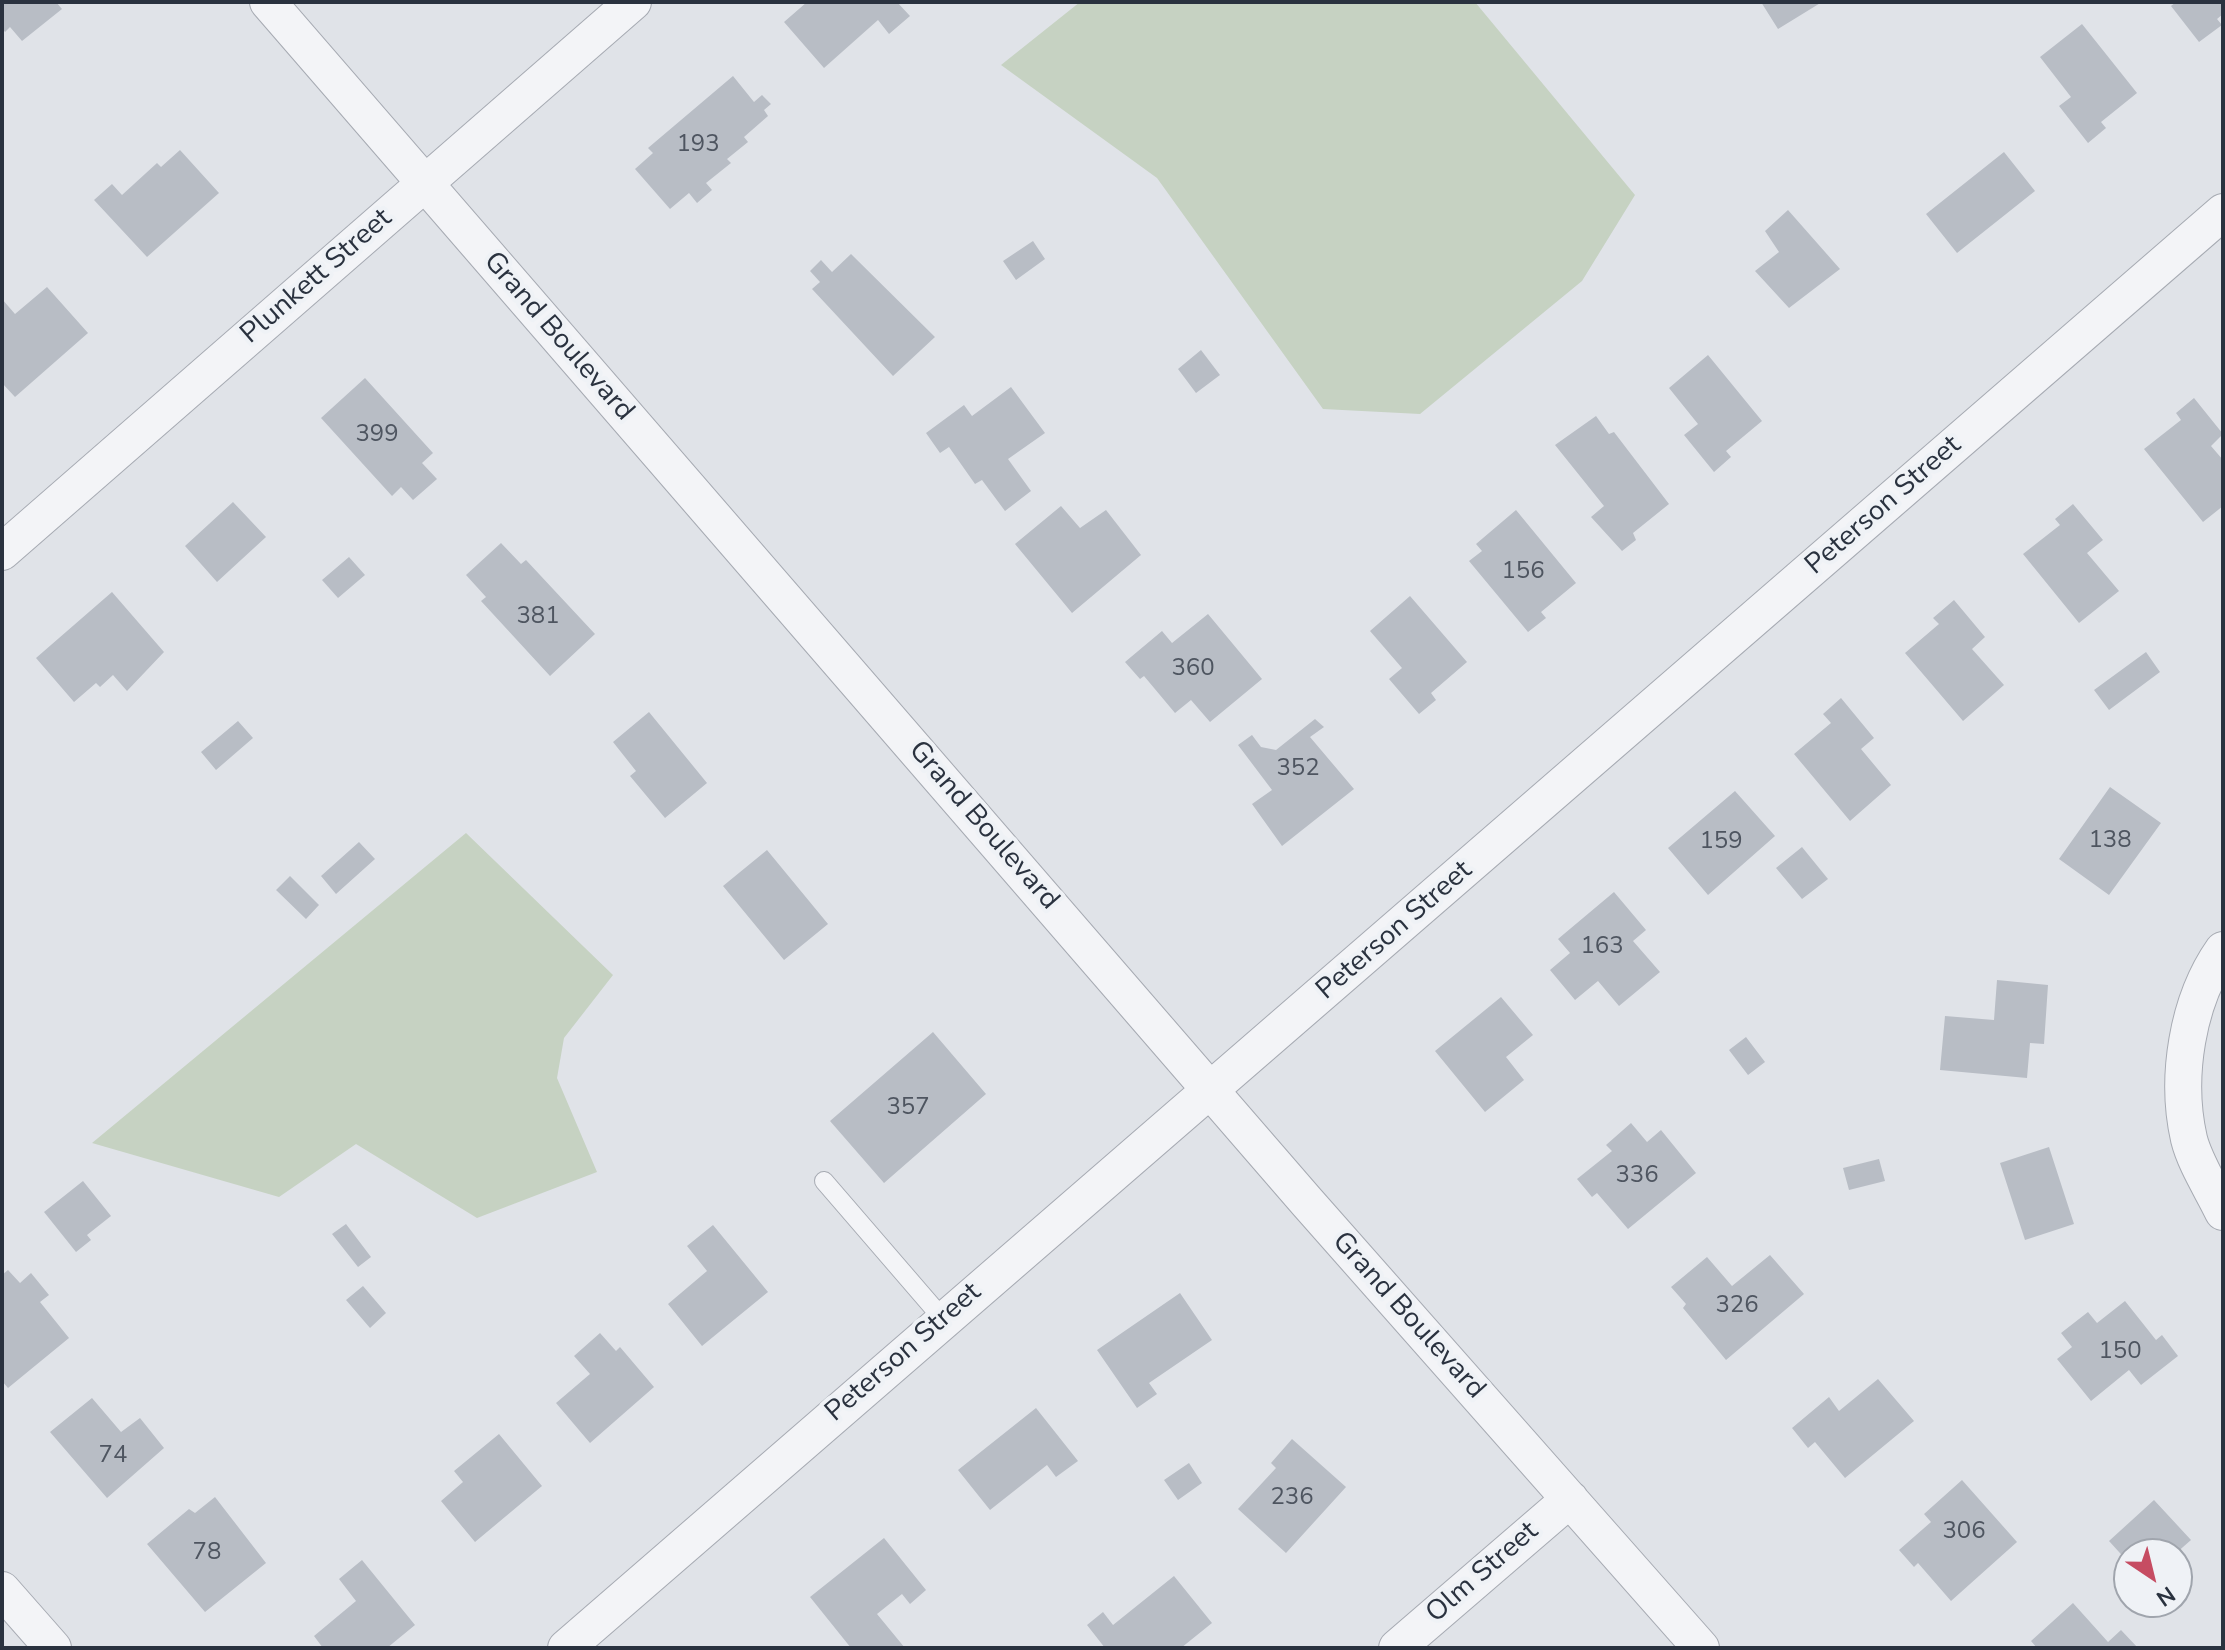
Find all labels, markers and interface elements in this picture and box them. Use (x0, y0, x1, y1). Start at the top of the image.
house number: 193 (676, 131, 720, 159)
street label: Plunkett Street (235, 202, 399, 352)
street label: Grand Boulevard (476, 246, 640, 428)
house number: 399 (355, 421, 399, 449)
street label: Peterson Street (1799, 429, 1969, 583)
house number: 156 (1501, 558, 1545, 586)
house number: 381 (516, 603, 560, 631)
house number: 360 (1171, 655, 1215, 683)
street label: Grand Boulevard (901, 735, 1065, 917)
house number: 352 (1276, 755, 1320, 783)
house number: 138 (2088, 827, 2132, 855)
house number: 159 (1699, 828, 1743, 856)
street label: Peterson Street (1310, 854, 1480, 1008)
house number: 163 (1580, 933, 1624, 961)
house number: 357 (886, 1094, 930, 1122)
house number: 336 (1615, 1162, 1659, 1190)
street label: Grand Boulevard (1324, 1226, 1492, 1406)
street label: Peterson Street (819, 1276, 989, 1430)
house number: 326 (1715, 1292, 1759, 1320)
house number: 150 (2098, 1338, 2142, 1366)
house number: 74 (99, 1442, 127, 1470)
house number: 236 (1270, 1484, 1314, 1512)
street label: Olm Street (1420, 1515, 1546, 1631)
house number: 306 (1942, 1518, 1986, 1546)
north arrow (2113, 1538, 2193, 1618)
house number: 78 (193, 1539, 221, 1567)
text: N (2150, 1579, 2181, 1613)

